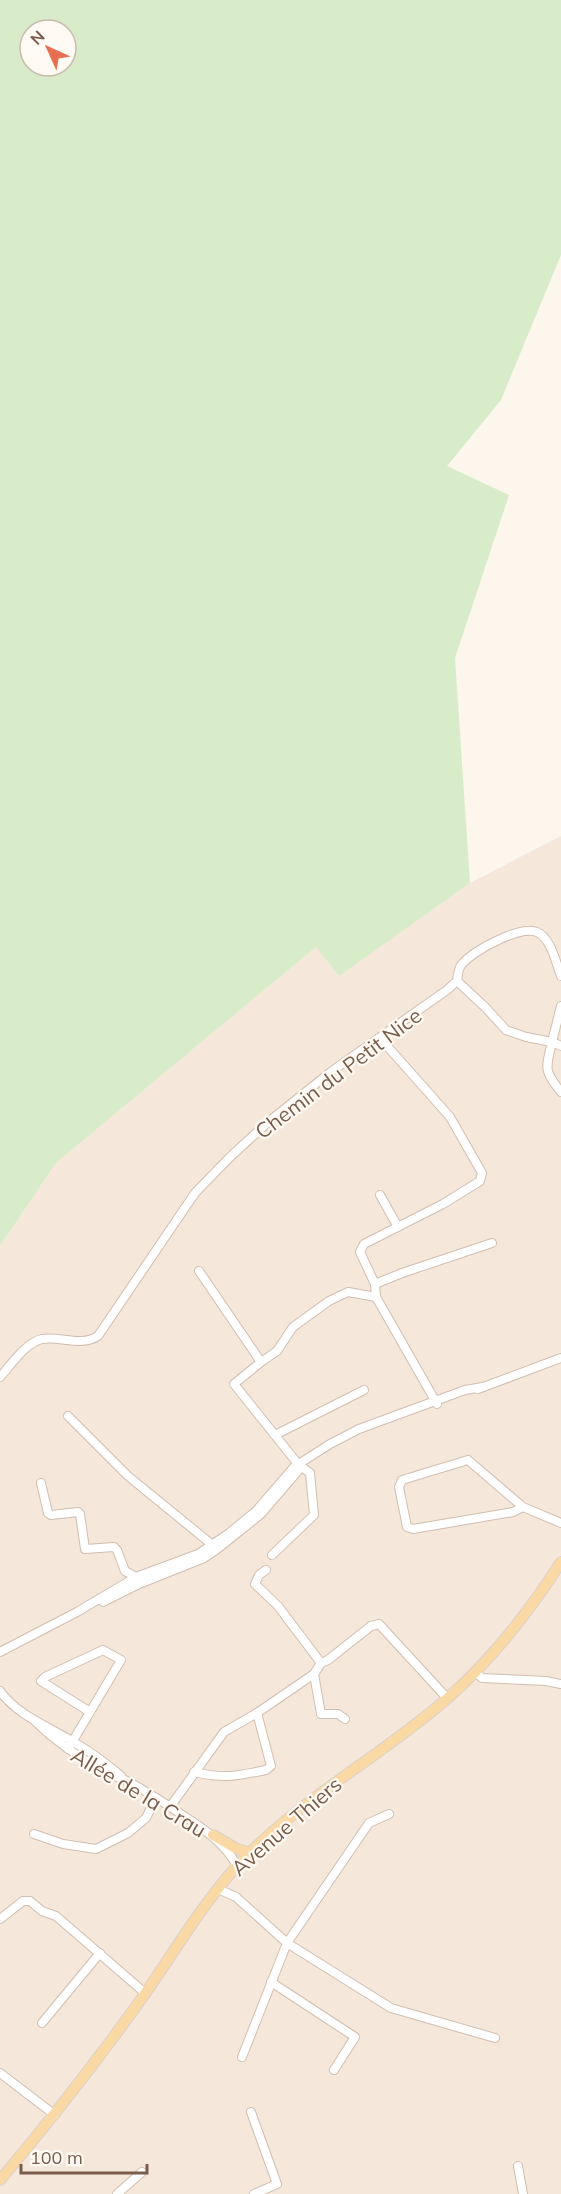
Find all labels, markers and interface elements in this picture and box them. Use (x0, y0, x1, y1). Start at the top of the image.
north arrow (18, 18, 78, 78)
text: N (26, 26, 49, 49)
street label: Chemin du Petit Nice (250, 1002, 426, 1144)
street label: Allée de la Crau (67, 1741, 211, 1843)
street label: Avenue Thiers (225, 1771, 347, 1881)
scale bar (21, 2137, 147, 2175)
text: 100 m (30, 2146, 83, 2169)

